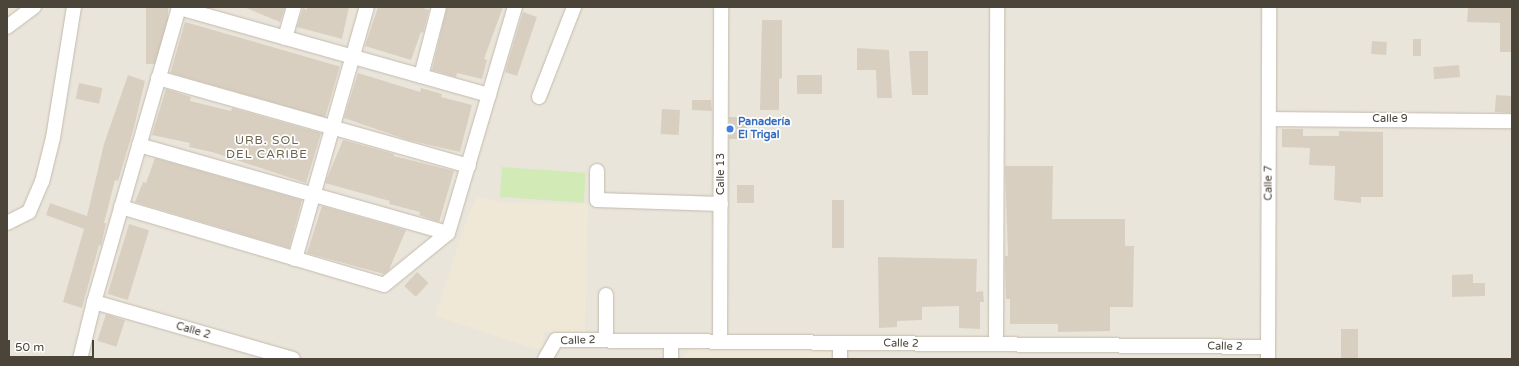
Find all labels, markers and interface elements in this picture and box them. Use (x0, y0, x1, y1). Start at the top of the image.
street label: Calle 9 (1372, 112, 1408, 126)
place label: Panadería El Trigal (738, 116, 790, 142)
marker: Panadería El Trigal (725, 124, 735, 134)
district label: URB. SOL DEL CARIBE (226, 134, 308, 162)
street label: Calle 13 (714, 153, 728, 195)
street label: Calle 7 (1262, 165, 1276, 201)
street label: Calle 2 (174, 320, 212, 342)
scale bar (10, 332, 96, 358)
street label: Calle 2 (560, 334, 596, 348)
street label: Calle 2 (883, 337, 919, 351)
text: 50 m (15, 340, 44, 354)
street label: Calle 2 (1207, 340, 1243, 354)

